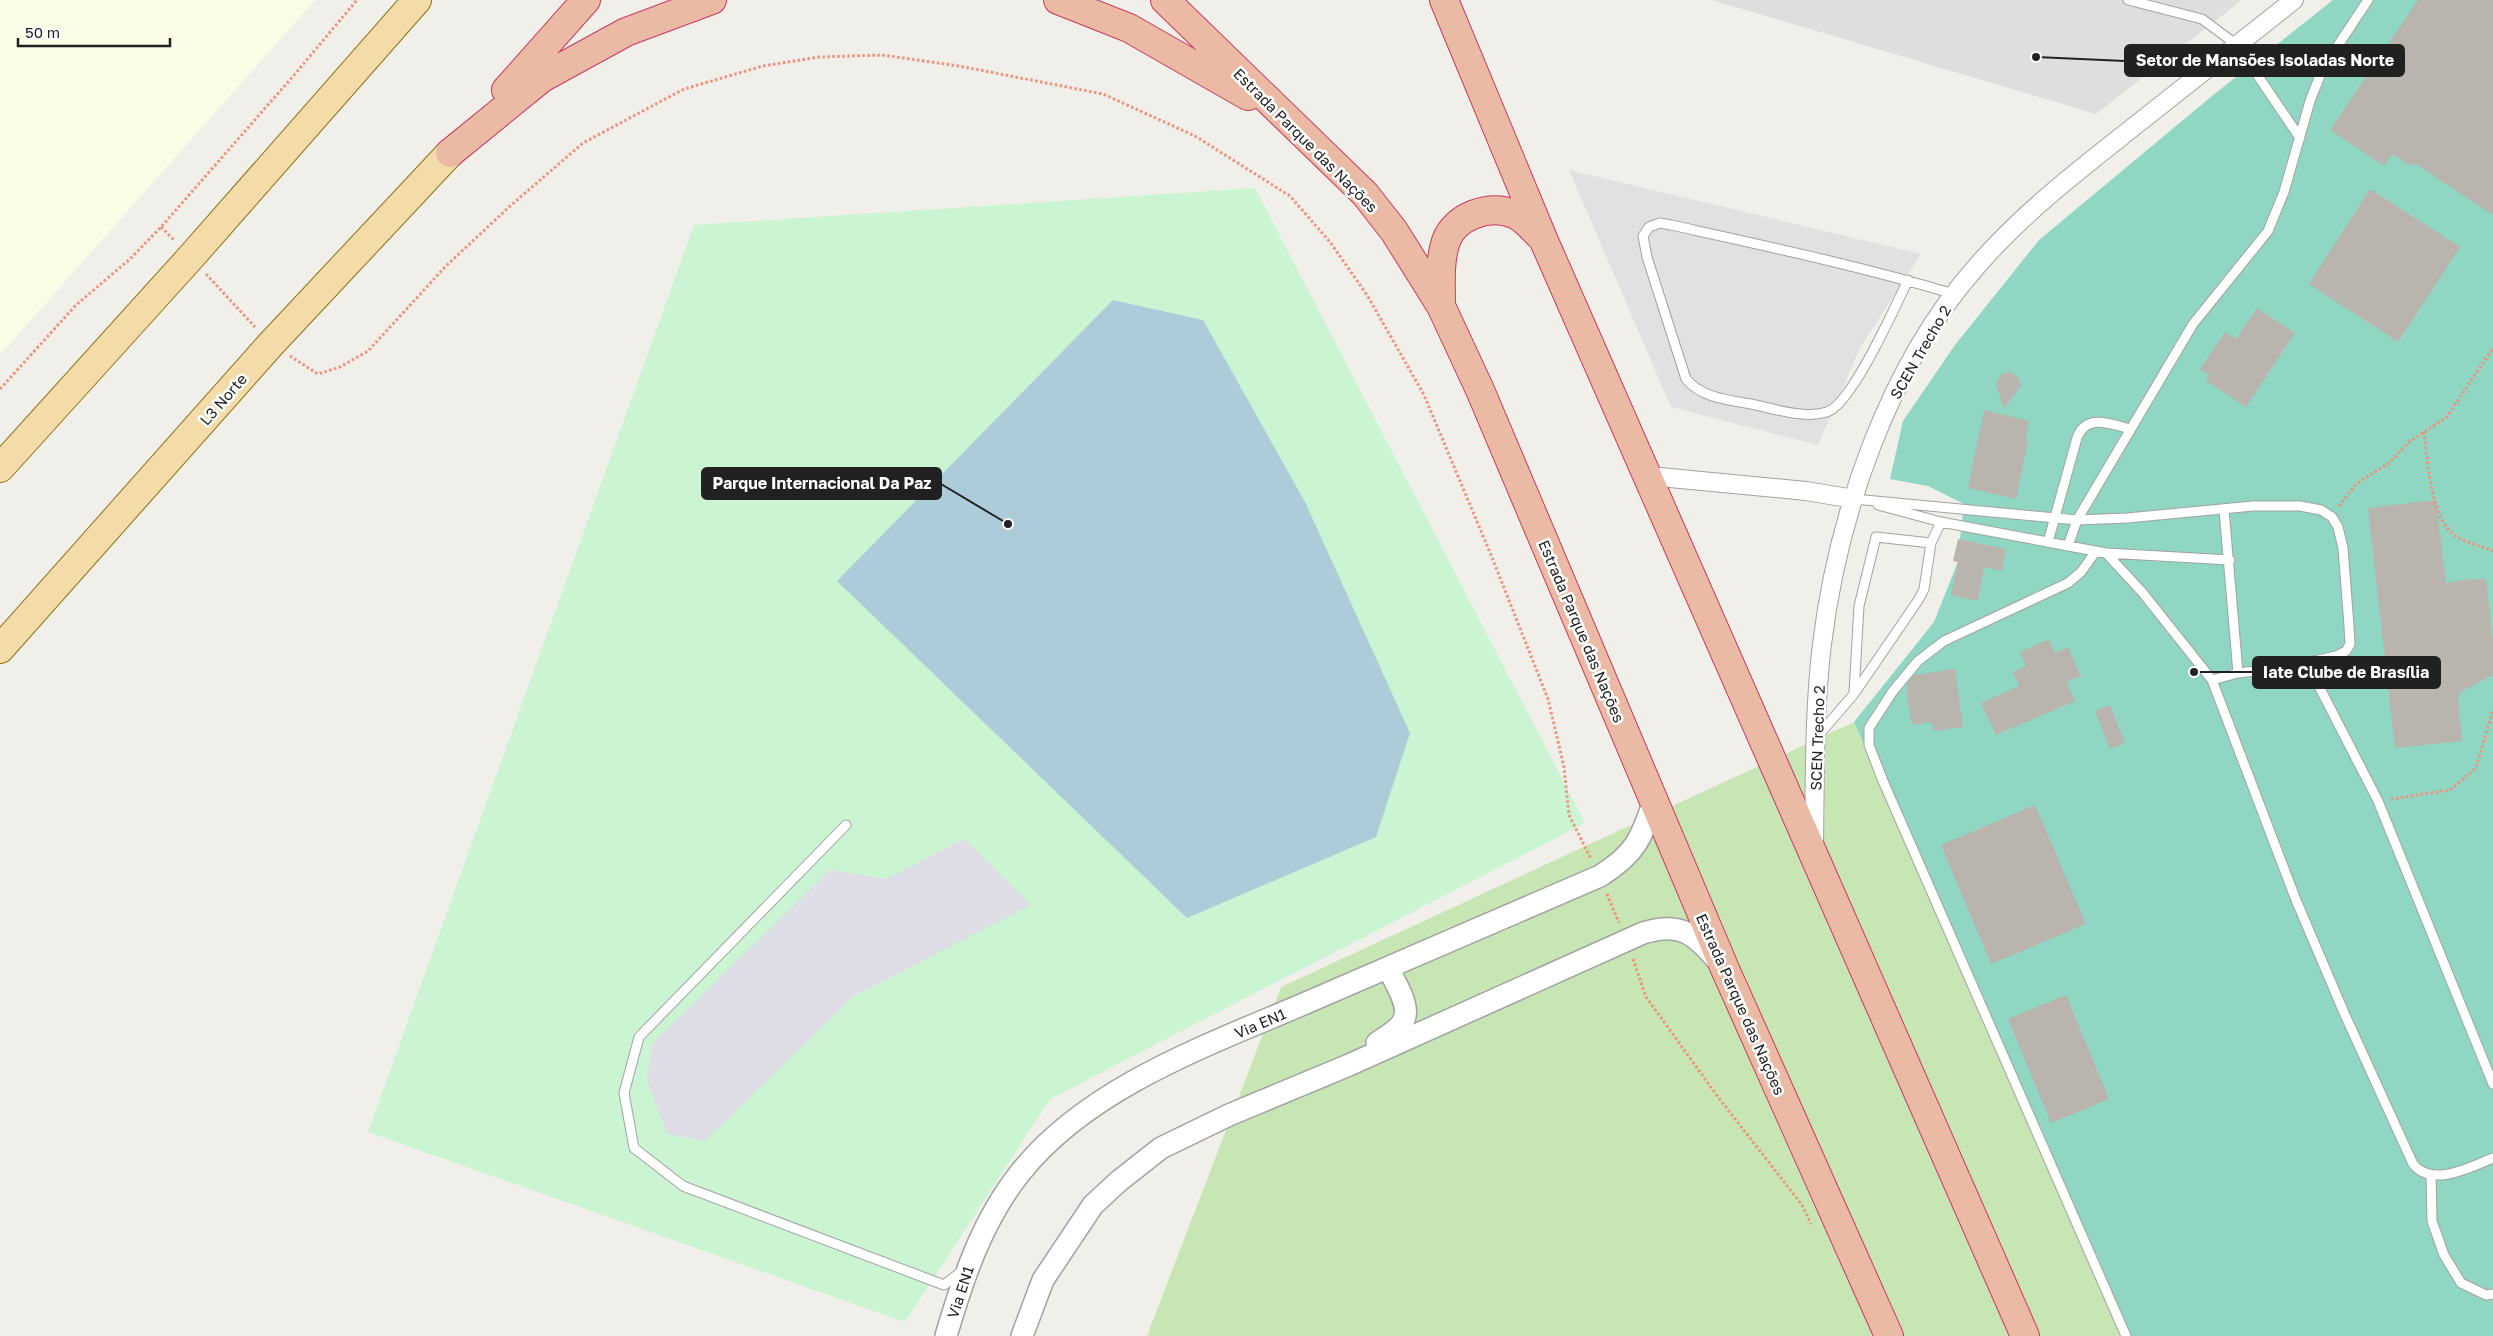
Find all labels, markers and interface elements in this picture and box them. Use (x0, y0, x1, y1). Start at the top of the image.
scale bar (18, 15, 170, 47)
text: 50 m (25, 23, 60, 41)
callout: Setor de Mansões Isoladas Norte (2125, 45, 2404, 76)
text: Setor de Mansões Isoladas Norte (2136, 50, 2394, 70)
street label: Estrada Parque das Nações (1230, 64, 1382, 216)
street label: SCEN Trecho 2 (1886, 302, 1954, 402)
street label: L3 Norte (196, 369, 250, 428)
callout: Parque Internacional Da Paz (702, 468, 941, 499)
text: Parque Internacional Da Paz (713, 473, 931, 493)
street label: Estrada Parque das Nações (1535, 537, 1629, 725)
callout: Iate Clube de Brasília (2253, 657, 2440, 688)
text: Iate Clube de Brasília (2263, 662, 2429, 682)
street label: SCEN Trecho 2 (1806, 685, 1828, 791)
street label: Estrada Parque das Nações (1693, 911, 1789, 1097)
street label: Via EN1 (1232, 1004, 1288, 1042)
street label: Via EN1 (943, 1263, 977, 1321)

